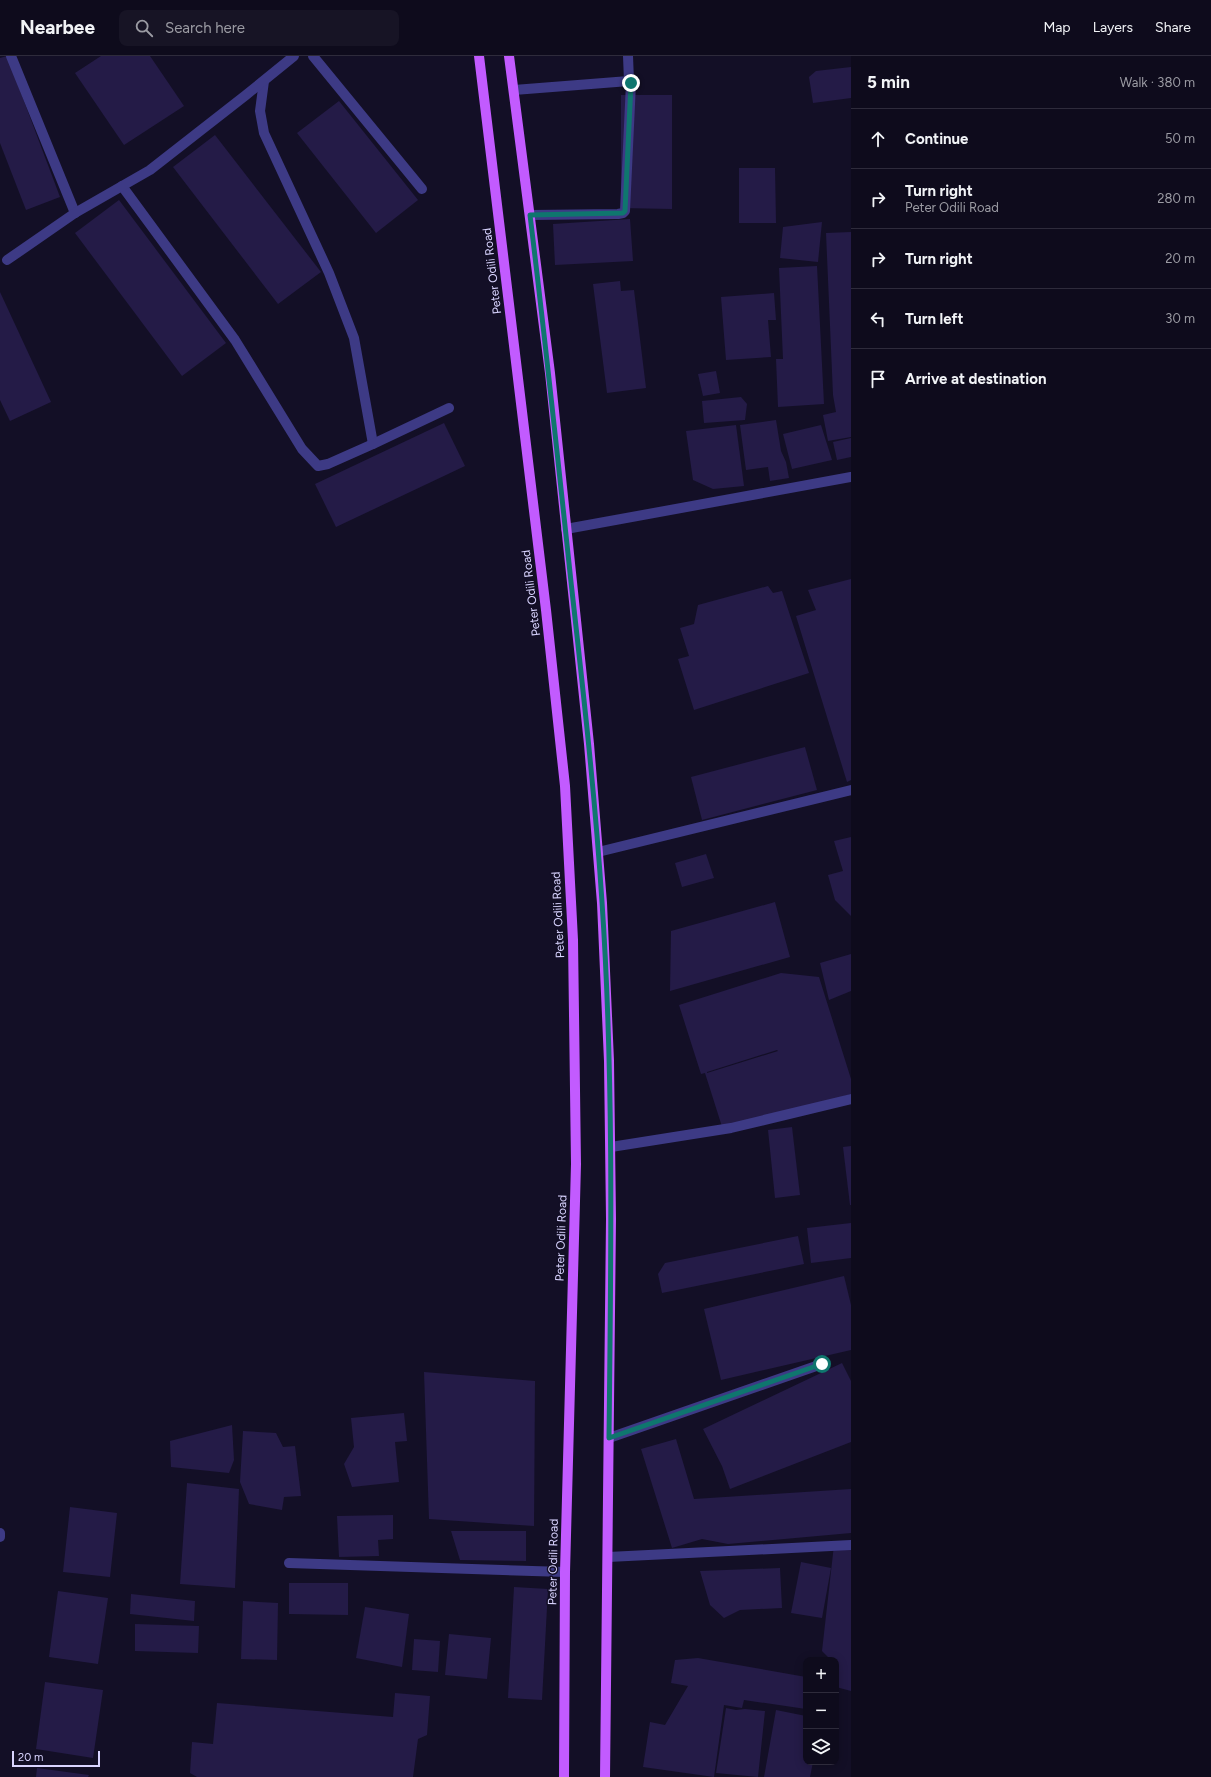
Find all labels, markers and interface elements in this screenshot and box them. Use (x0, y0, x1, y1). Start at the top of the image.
search box (119, 10, 399, 46)
text: Nearbee (20, 16, 95, 39)
icon: search (133, 17, 155, 39)
text: Search here (165, 19, 245, 37)
text: Map (1043, 19, 1071, 36)
text: Layers (1093, 19, 1133, 36)
text: Share (1155, 19, 1191, 36)
text: 5 min (867, 72, 910, 92)
route end (622, 74, 640, 92)
text: Walk · 380 m (1120, 75, 1195, 90)
icon: ahead (867, 128, 889, 150)
text: Continue (905, 130, 968, 148)
text: 50 m (1165, 131, 1195, 146)
text: Turn right (905, 182, 973, 200)
icon: right (867, 188, 889, 210)
text: 280 m (1157, 191, 1195, 206)
text: Peter Odili Road (905, 200, 999, 215)
street label: Peter Odili Road (480, 227, 504, 315)
icon: right (867, 248, 889, 270)
text: Turn right (905, 250, 973, 268)
text: 20 m (1165, 251, 1195, 266)
icon: left (867, 308, 889, 330)
text: Turn left (905, 310, 963, 328)
text: 30 m (1165, 311, 1195, 326)
icon: arrive (867, 368, 889, 390)
text: Arrive at destination (905, 370, 1046, 388)
street label: Peter Odili Road (519, 549, 543, 637)
street label: Peter Odili Road (549, 871, 567, 959)
street label: Peter Odili Road (552, 1194, 570, 1282)
route start (813, 1355, 831, 1373)
street label: Peter Odili Road (545, 1519, 561, 1605)
map controls (803, 1657, 839, 1765)
button: + (803, 1657, 839, 1693)
button: − (803, 1693, 839, 1729)
button: layers (803, 1729, 839, 1765)
scale bar (12, 1749, 100, 1768)
text: 20 m (18, 1751, 43, 1764)

